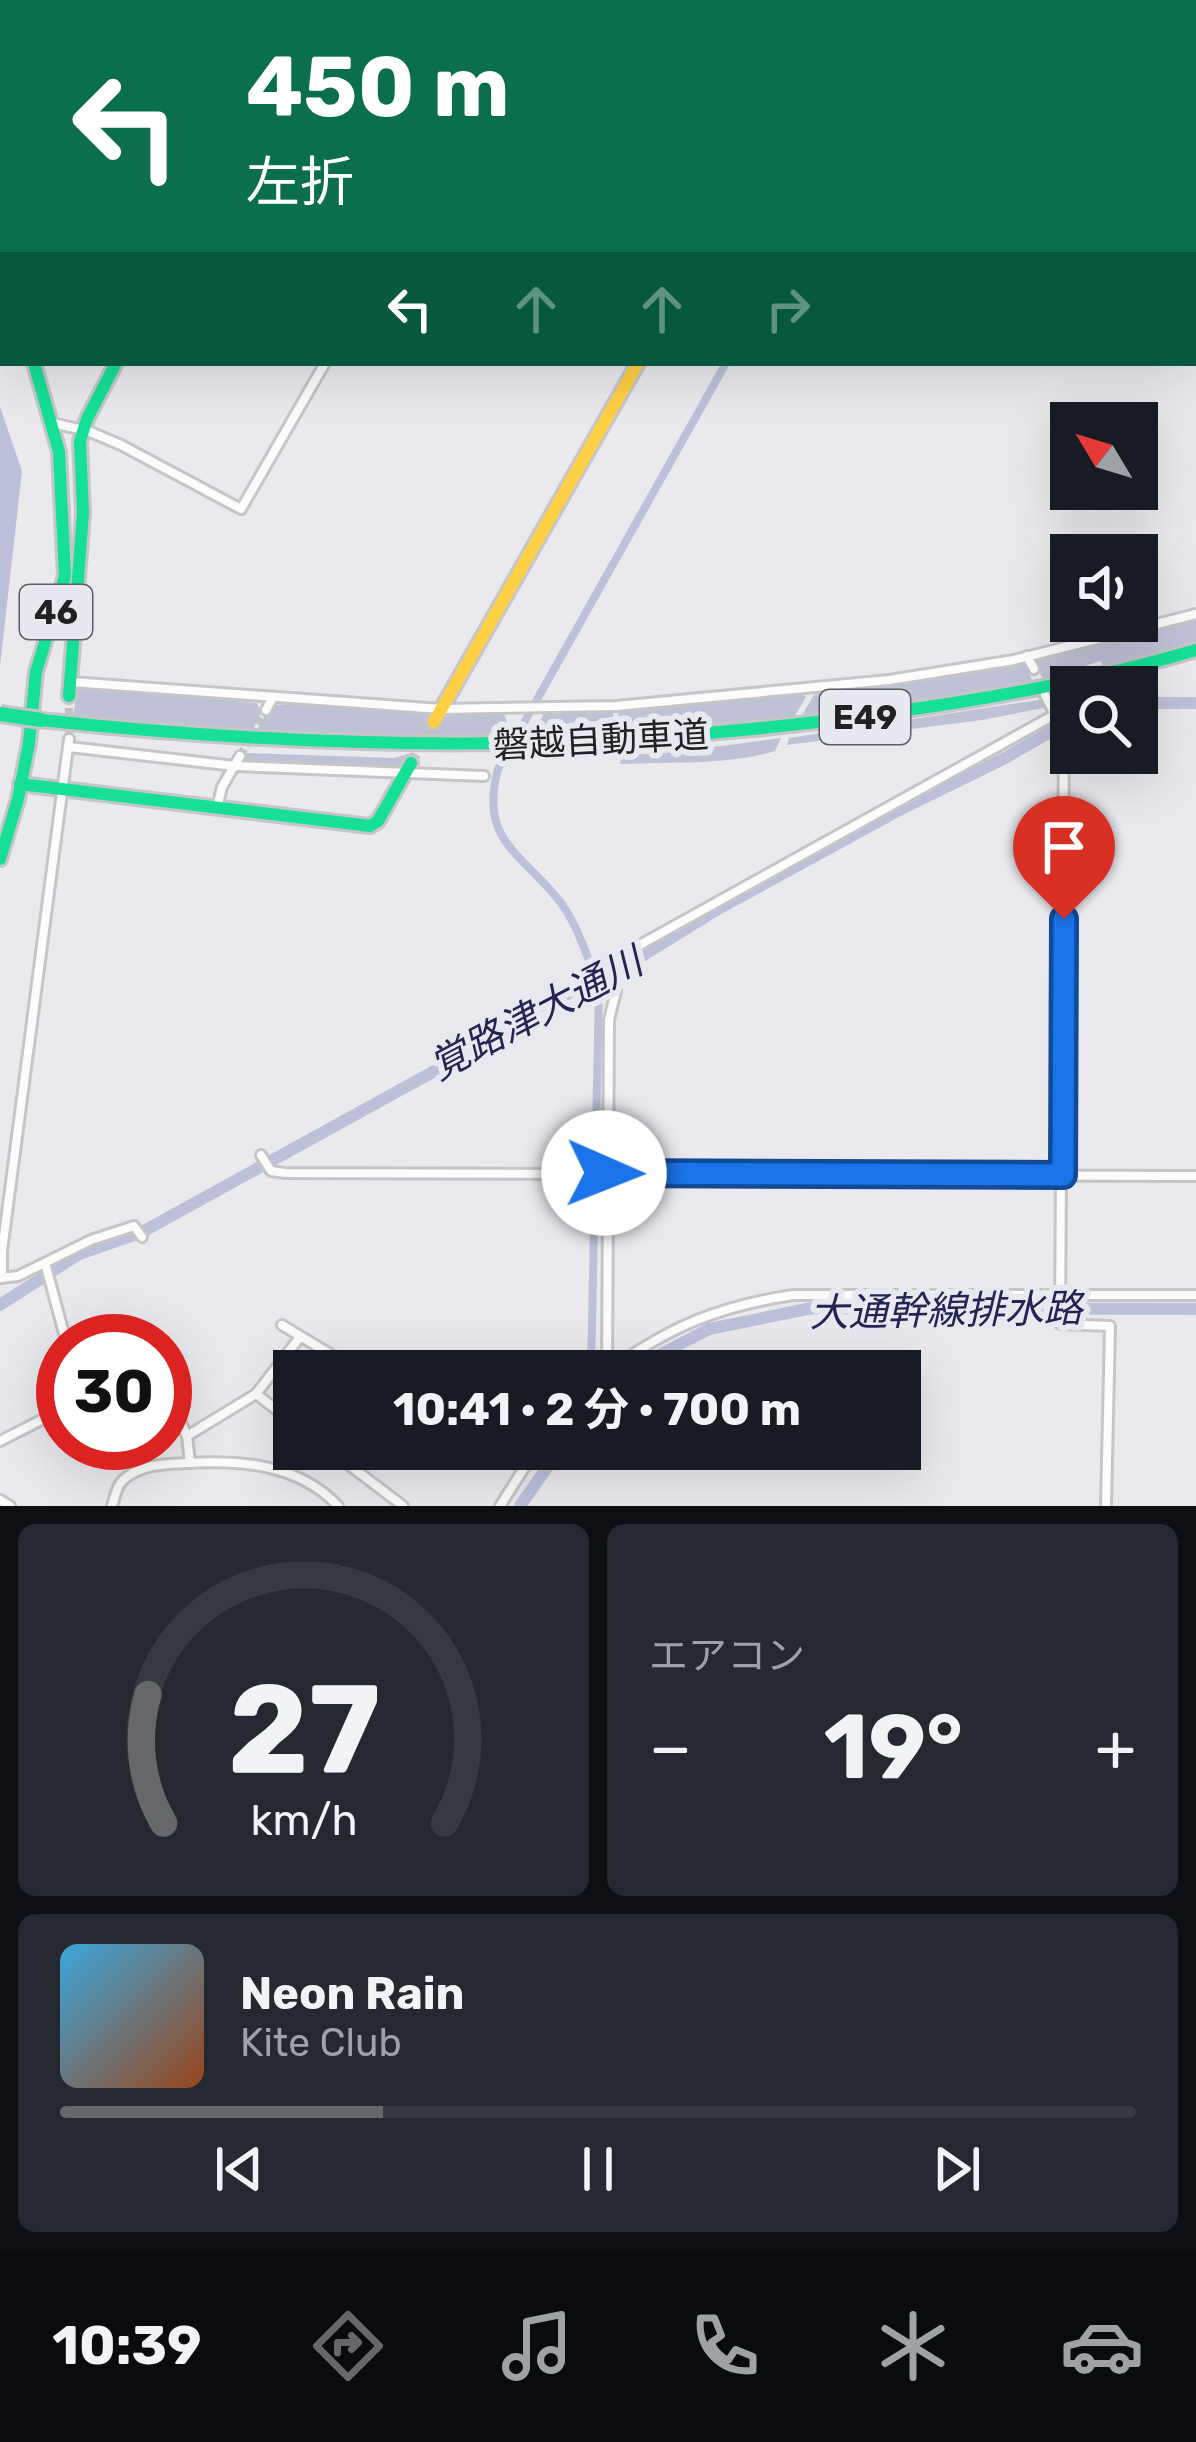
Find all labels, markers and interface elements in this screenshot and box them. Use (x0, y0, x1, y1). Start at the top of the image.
text: 450 m (246, 37, 510, 137)
icon: left (48, 48, 204, 204)
text: 左折 (246, 151, 354, 215)
icon: left (377, 276, 443, 342)
icon: ahead (503, 276, 569, 342)
icon: ahead (629, 276, 695, 342)
icon: right (755, 276, 821, 342)
north arrow (1050, 402, 1158, 510)
map controls (1050, 402, 1158, 774)
button: sound (1050, 534, 1158, 642)
road number: 46 (20, 585, 92, 639)
button: search (1050, 666, 1158, 774)
road number: E49 (820, 690, 910, 744)
street label: 磐越自動車道 (492, 713, 710, 767)
pin (1013, 796, 1115, 919)
icon: arrive (1031, 814, 1097, 880)
water label: 覚路津大通川 (422, 937, 654, 1089)
position arrow (541, 1110, 667, 1236)
water label: 大通幹線排水路 (809, 1286, 1086, 1336)
speed limit sign: 30 (36, 1314, 192, 1470)
text: 10:41 · 2 分 · 700 m (393, 1383, 801, 1436)
text: エアコン (649, 1633, 805, 1679)
text: 27 (227, 1655, 380, 1803)
text: 19° (824, 1694, 963, 1801)
text: − (649, 1708, 692, 1787)
text: + (1095, 1708, 1136, 1787)
text: km/h (250, 1795, 357, 1846)
text: Neon Rain (240, 1967, 465, 2020)
text: Kite Club (240, 2020, 402, 2066)
icon: previous (206, 2136, 272, 2202)
icon: pause (565, 2136, 631, 2202)
icon: next (924, 2136, 990, 2202)
icon: directions (306, 2304, 390, 2388)
icon: music (495, 2304, 579, 2388)
icon: phone (683, 2304, 767, 2388)
icon: climate (871, 2304, 955, 2388)
icon: car (1060, 2304, 1144, 2388)
text: 10:39 (52, 2314, 202, 2378)

